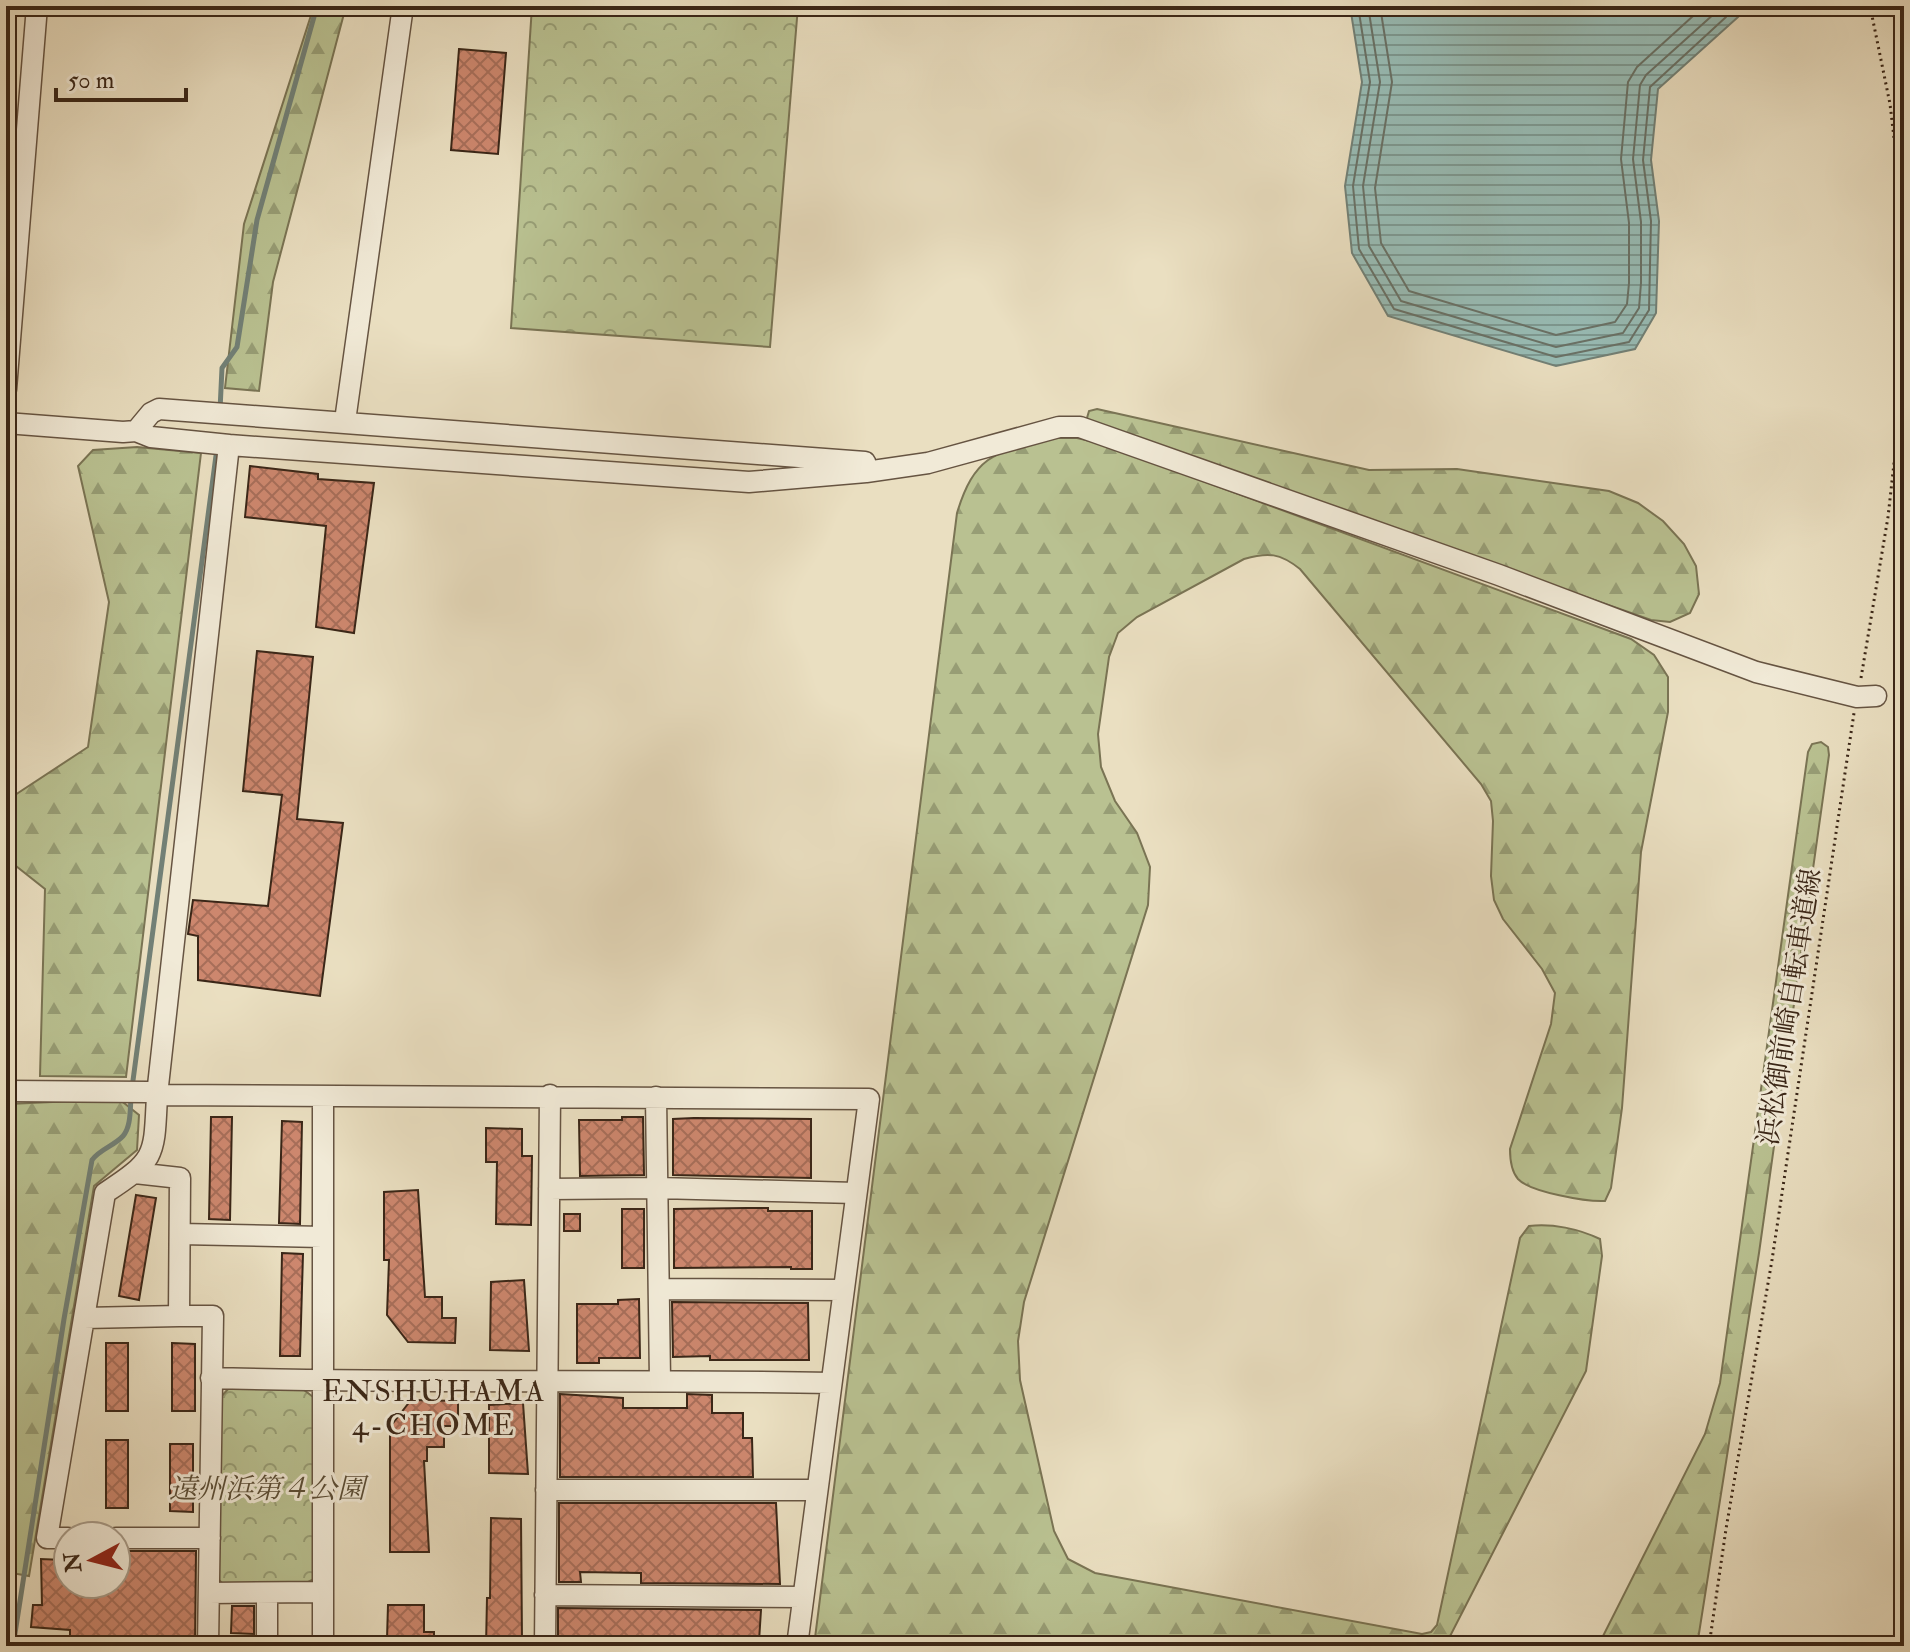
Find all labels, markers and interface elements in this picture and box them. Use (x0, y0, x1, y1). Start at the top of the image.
scale bar (56, 52, 186, 102)
text: 50 m (68, 65, 115, 96)
street label: 浜松御前崎自転車道線 (1751, 866, 1829, 1148)
district label: ENSHUHAMA 4-CHOME (322, 1373, 546, 1444)
park label: 遠州浜第４公園 (169, 1472, 369, 1507)
north arrow (52, 1520, 132, 1600)
text: N (58, 1551, 88, 1575)

